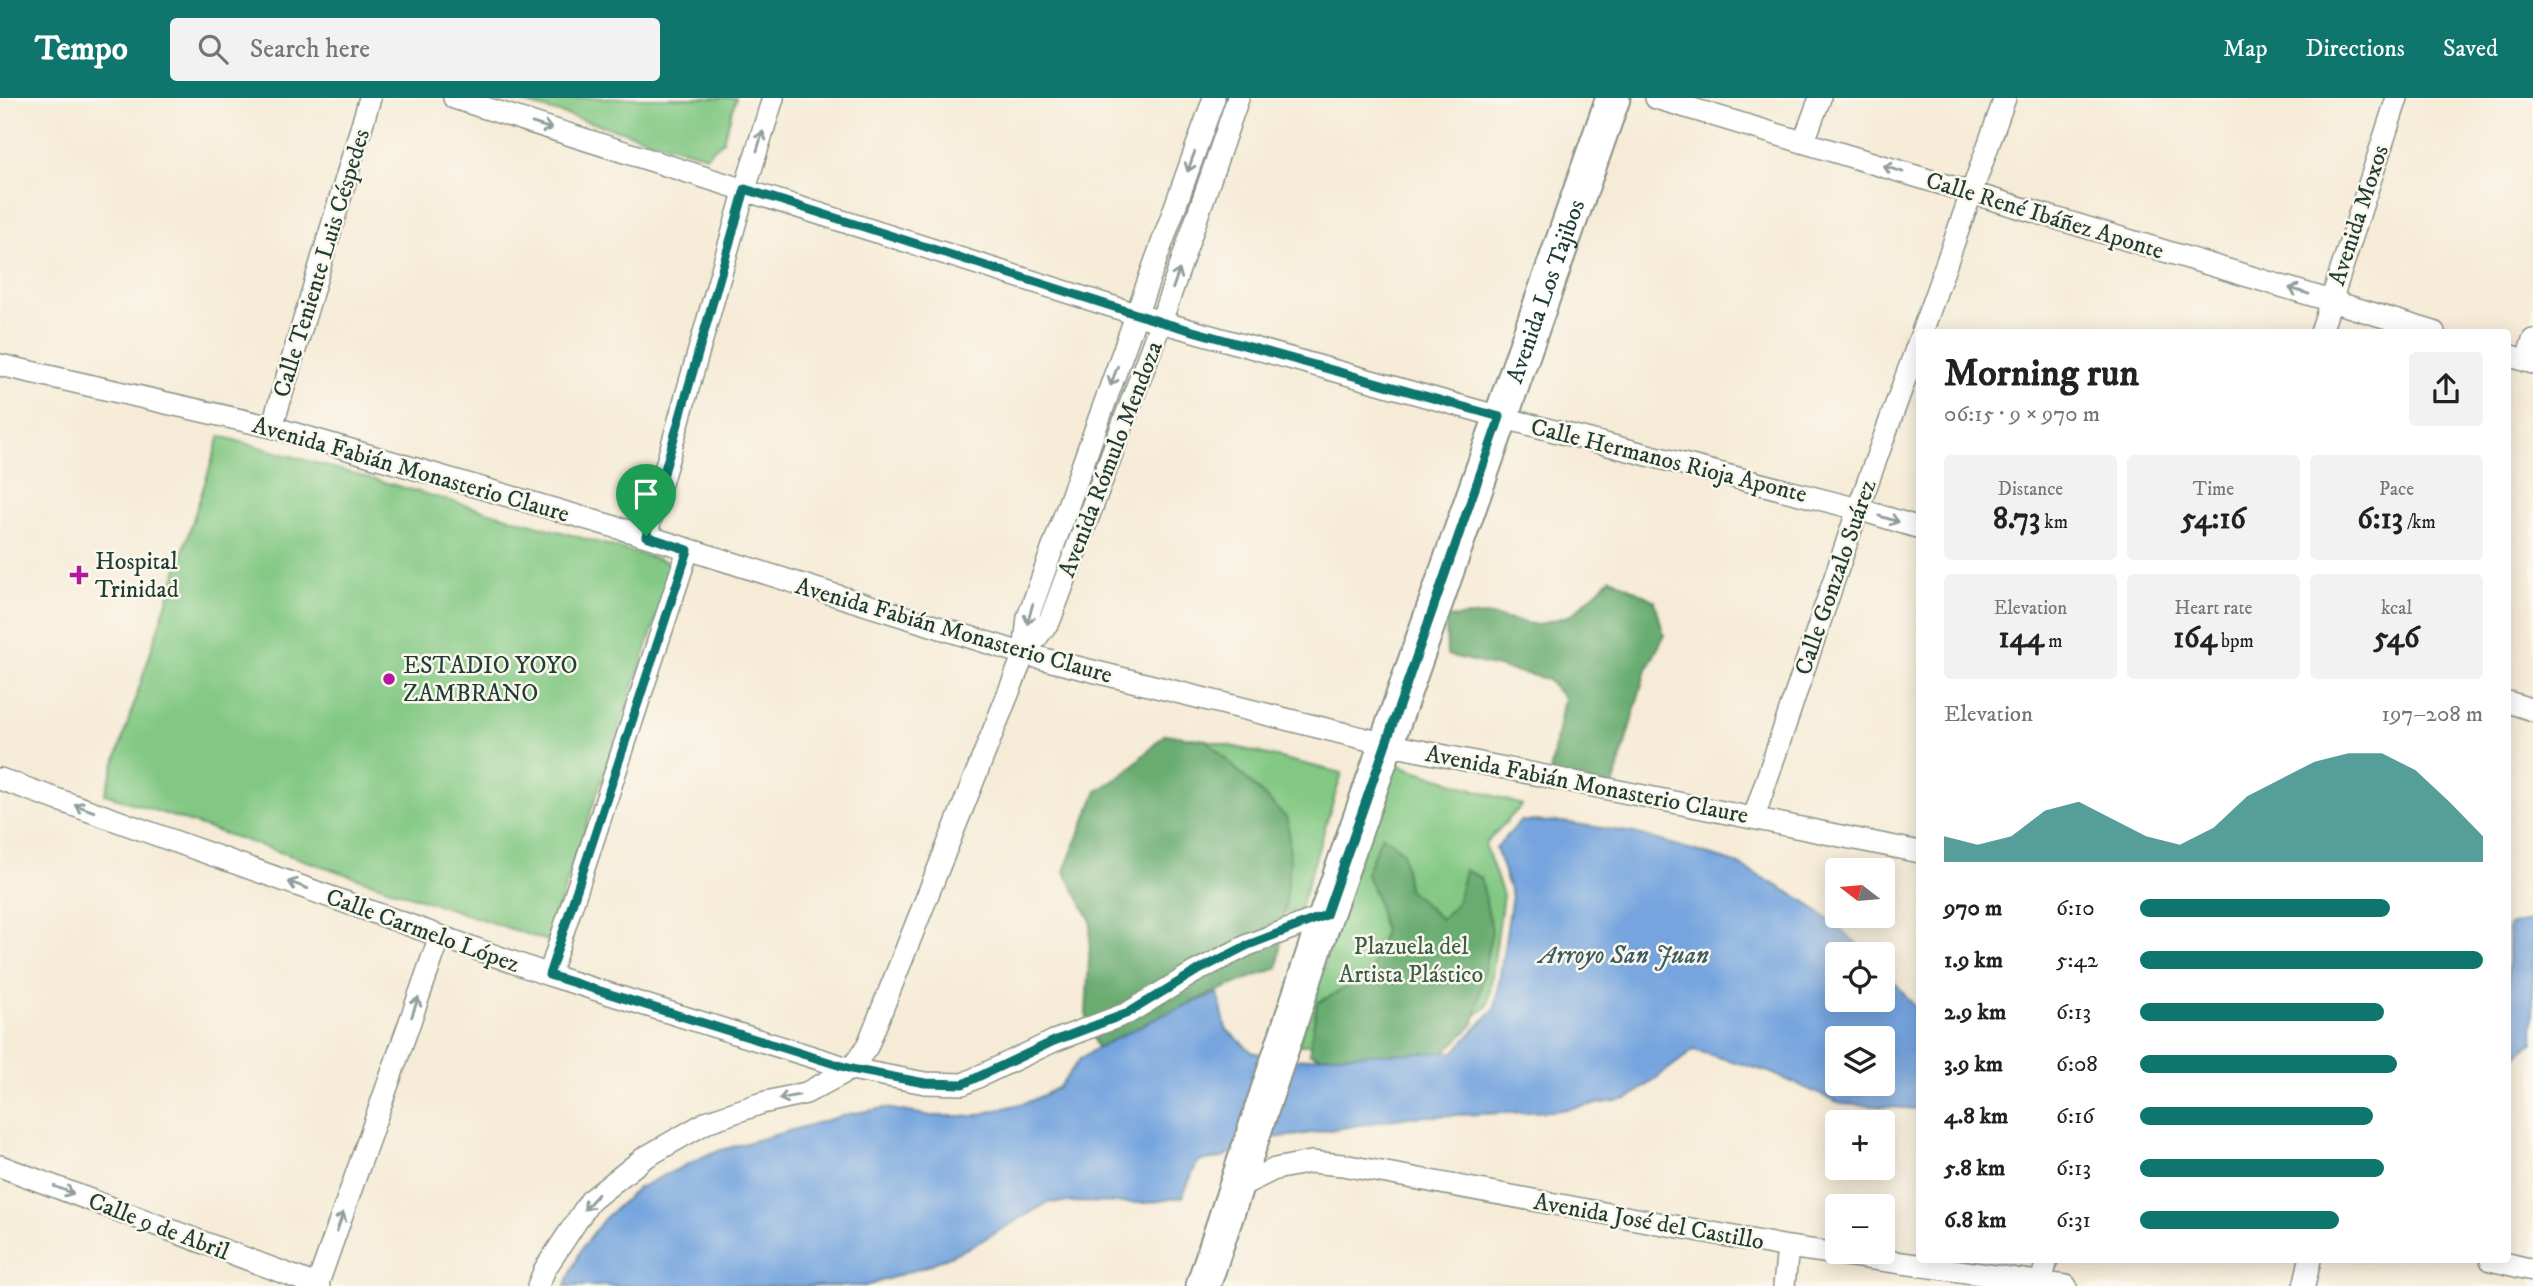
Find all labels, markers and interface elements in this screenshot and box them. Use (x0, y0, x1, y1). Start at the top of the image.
search box (170, 18, 660, 81)
text: Tempo (35, 29, 128, 70)
icon: search (194, 30, 232, 68)
text: Search here (250, 33, 370, 66)
text: Map (2223, 34, 2268, 64)
text: Directions (2306, 34, 2405, 64)
text: Saved (2443, 34, 2498, 64)
one-way arrow (531, 120, 553, 133)
street label: Calle Teniente Luis Céspedes (267, 125, 377, 401)
one-way arrow (754, 130, 767, 152)
street label: Avenida Moxos (2322, 141, 2396, 289)
one-way arrow (1184, 151, 1197, 173)
one-way arrow (1882, 161, 1904, 174)
street label: Calle René Ibáñez Aponte (1922, 165, 2167, 266)
street label: Avenida Los Tajibos (1500, 196, 1592, 387)
one-way arrow (1171, 268, 1183, 290)
one-way arrow (2288, 283, 2310, 296)
street label: Avenida Rómulo Mendoza (1052, 336, 1170, 582)
text: Morning run (1944, 350, 2139, 398)
button: share (2409, 352, 2483, 426)
one-way arrow (1107, 365, 1120, 387)
text: 06:15 · 9 × 970 m (1944, 400, 2100, 429)
street label: Avenida Fabián Monasterio Claure (249, 410, 573, 530)
street label: Calle Hermanos Rioja Aponte (1527, 412, 1810, 510)
pin (616, 464, 676, 536)
icon: arrive (627, 475, 665, 513)
street label: Calle Gonzalo Suárez (1788, 475, 1884, 679)
text: Distance (1998, 478, 2063, 501)
text: Time (2193, 478, 2234, 501)
text: Pace (2379, 478, 2414, 501)
text: 8.73 (1993, 501, 2040, 538)
text: 54:16 (2181, 501, 2246, 538)
text: 6:13 (2357, 501, 2403, 538)
text: km (2040, 511, 2068, 534)
text: /km (2403, 511, 2436, 534)
one-way arrow (1878, 513, 1900, 526)
place label: Hospital Trinidad (95, 547, 179, 605)
marker: Hospital Trinidad (69, 565, 89, 585)
street label: Avenida Fabián Monasterio Claure (792, 571, 1116, 691)
text: Elevation (1994, 597, 2067, 620)
text: Heart rate (2175, 597, 2252, 620)
text: kcal (2381, 597, 2412, 620)
one-way arrow (1023, 602, 1036, 625)
text: 144 (1999, 620, 2044, 657)
text: 164 (2173, 620, 2217, 657)
text: 546 (2373, 620, 2420, 657)
text: m (2044, 630, 2062, 653)
text: bpm (2217, 630, 2254, 653)
place label: ESTADIO YOYO ZAMBRANO (403, 651, 577, 709)
marker: ESTADIO YOYO ZAMBRANO (381, 671, 397, 687)
text: Elevation (1944, 700, 2033, 729)
text: 197–208 m (2382, 700, 2483, 729)
street label: Avenida Fabián Monasterio Claure (1423, 739, 1751, 831)
one-way arrow (73, 801, 95, 814)
north arrow (1825, 858, 1895, 928)
map controls (1825, 858, 1895, 1264)
one-way arrow (288, 878, 310, 890)
street label: Calle Carmelo López (322, 882, 524, 980)
text: 970 m (1944, 894, 2002, 923)
text: 6:10 (2056, 894, 2095, 923)
park label: Plazuela del Artista Plástico (1339, 932, 1483, 990)
water label: Arroyo San Juan (1536, 939, 1709, 972)
button: locate (1825, 942, 1895, 1012)
text: 1.9 km (1944, 946, 2003, 975)
text: 5:42 (2056, 946, 2098, 975)
one-way arrow (410, 996, 422, 1018)
text: 2.9 km (1944, 998, 2006, 1027)
text: 6:13 (2056, 998, 2091, 1027)
button: layers (1825, 1026, 1895, 1096)
text: 3.9 km (1944, 1050, 2003, 1079)
text: 6:08 (2056, 1050, 2098, 1079)
one-way arrow (778, 1090, 801, 1104)
text: 4.8 km (1944, 1102, 2008, 1131)
text: 6:16 (2056, 1102, 2094, 1131)
button: + (1825, 1110, 1895, 1180)
text: 5.8 km (1944, 1154, 2005, 1183)
text: 6:13 (2056, 1154, 2091, 1183)
one-way arrow (52, 1185, 74, 1198)
street label: Calle 9 de Abril (84, 1186, 234, 1268)
street label: Avenida José del Castillo (1531, 1187, 1766, 1257)
one-way arrow (583, 1193, 599, 1211)
button: − (1825, 1194, 1895, 1264)
text: 6.8 km (1944, 1206, 2007, 1235)
text: 6:31 (2056, 1206, 2091, 1235)
one-way arrow (335, 1211, 347, 1233)

